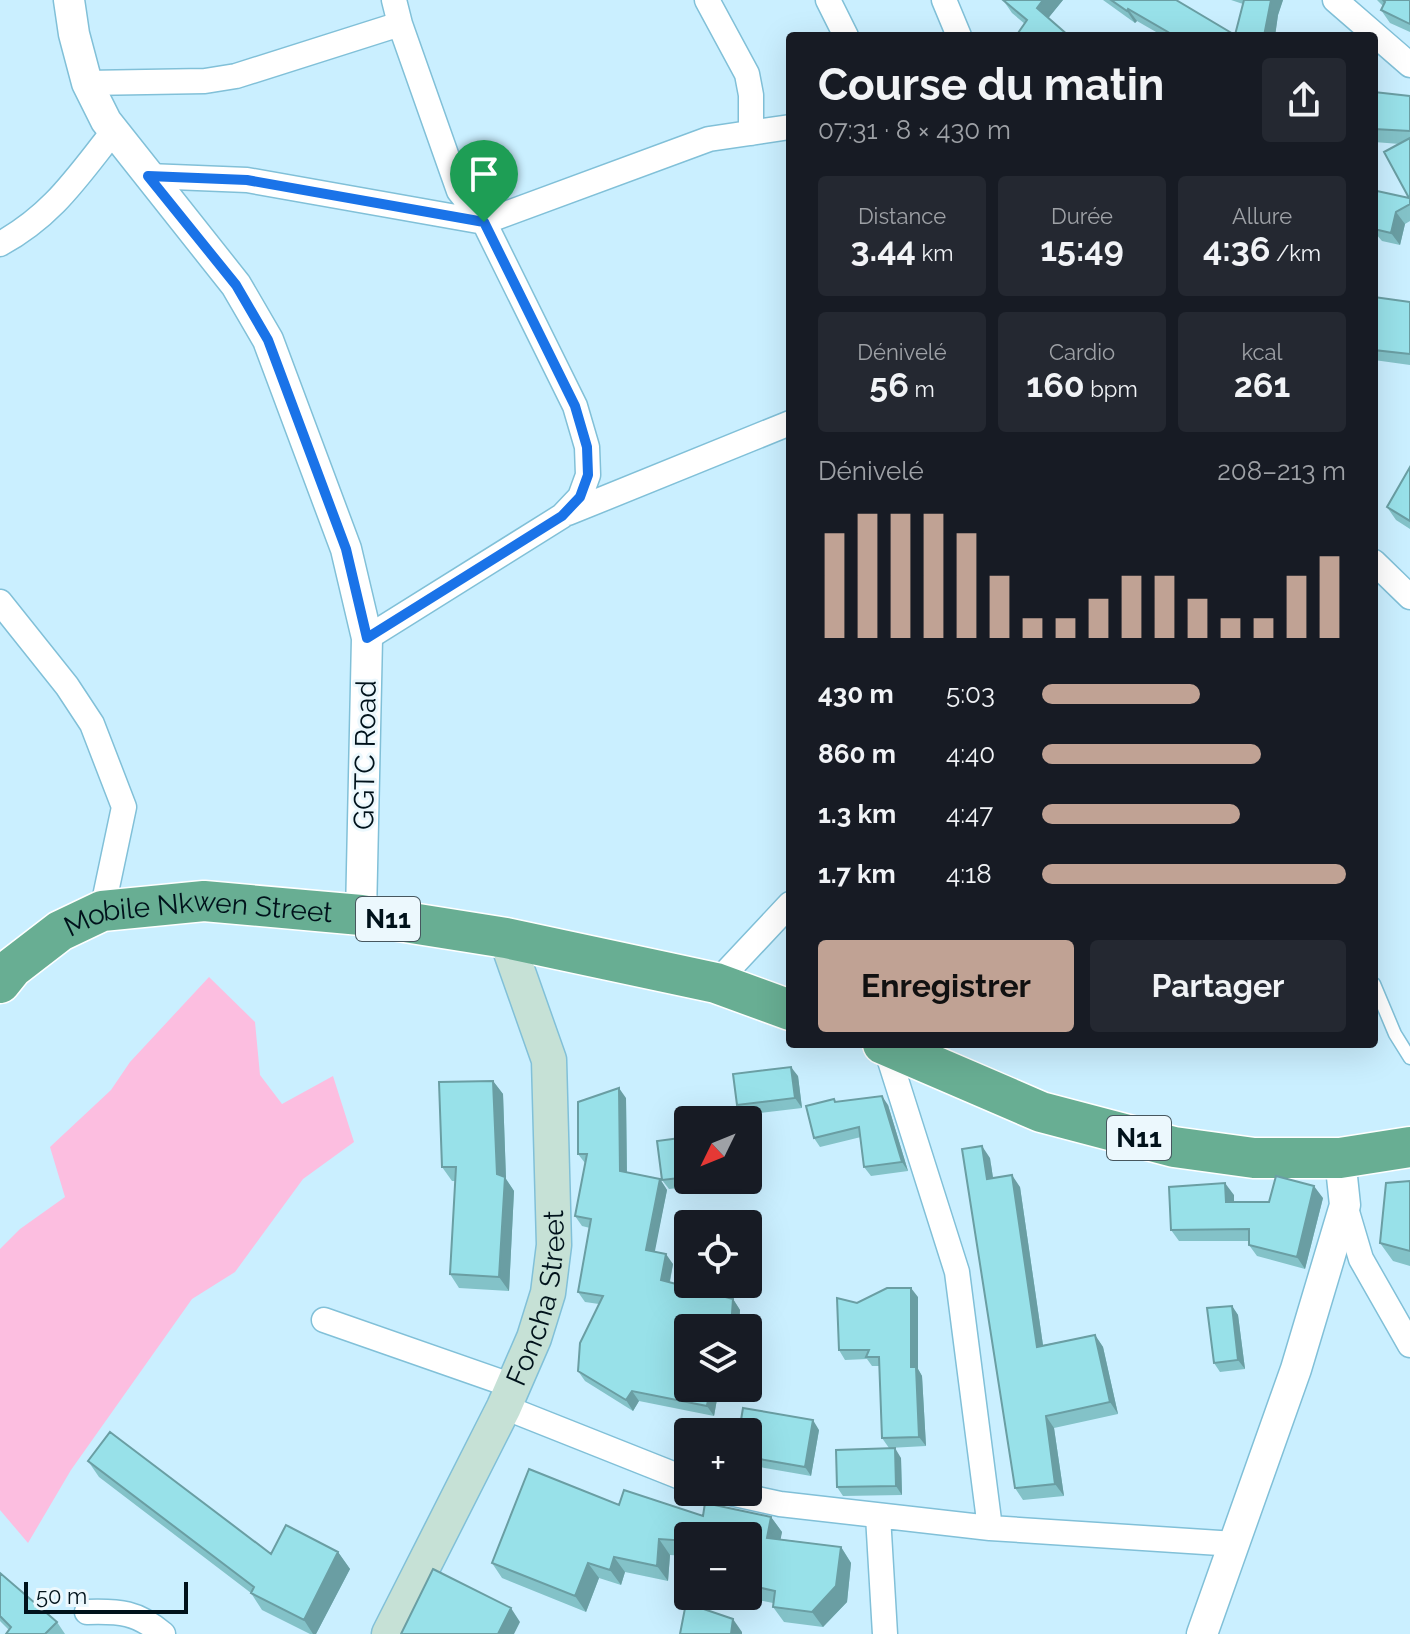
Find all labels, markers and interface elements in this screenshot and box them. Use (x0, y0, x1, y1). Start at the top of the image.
button: share (1262, 58, 1346, 142)
text: Course du matin (818, 59, 1164, 110)
text: 07:31 · 8 × 430 m (818, 115, 1011, 145)
pin (450, 140, 518, 222)
icon: arrive (462, 152, 506, 196)
text: Distance (858, 203, 946, 229)
text: Durée (1051, 203, 1113, 229)
text: Allure (1232, 203, 1292, 229)
text: 3.44 (851, 229, 916, 269)
text: 15:49 (1040, 229, 1124, 269)
text: 4:36 (1203, 229, 1270, 269)
text: km (916, 240, 953, 266)
text: /km (1270, 240, 1321, 266)
text: Dénivelé (857, 339, 947, 365)
text: Cardio (1049, 339, 1115, 365)
text: kcal (1241, 339, 1283, 365)
text: 56 (869, 365, 909, 405)
text: 160 (1026, 365, 1085, 405)
text: 261 (1234, 365, 1290, 405)
text: m (909, 376, 935, 402)
text: bpm (1085, 376, 1138, 402)
text: Dénivelé (818, 456, 924, 486)
text: 208–213 m (1217, 456, 1346, 486)
text: 430 m (818, 679, 894, 709)
text: 5:03 (946, 679, 995, 709)
street label: GGTC Road (347, 680, 383, 830)
text: 860 m (818, 739, 896, 769)
text: 4:40 (946, 739, 995, 769)
text: 1.3 km (818, 799, 896, 829)
text: 4:47 (946, 799, 993, 829)
text: 1.7 km (818, 859, 896, 889)
text: 4:18 (946, 859, 992, 889)
street label: Mobile Nkwen Street (59, 884, 335, 943)
road number: N11 (356, 897, 420, 941)
button: Enregistrer (818, 940, 1074, 1032)
button: Partager (1090, 940, 1346, 1032)
north arrow (674, 1106, 762, 1194)
map controls (674, 1106, 762, 1610)
road number: N11 (1107, 1116, 1171, 1160)
street label: Foncha Street (499, 1209, 571, 1390)
button: locate (674, 1210, 762, 1298)
button: layers (674, 1314, 762, 1402)
button: + (674, 1418, 762, 1506)
button: − (674, 1522, 762, 1610)
scale bar (24, 1578, 188, 1614)
text: 50 m (36, 1583, 87, 1609)

